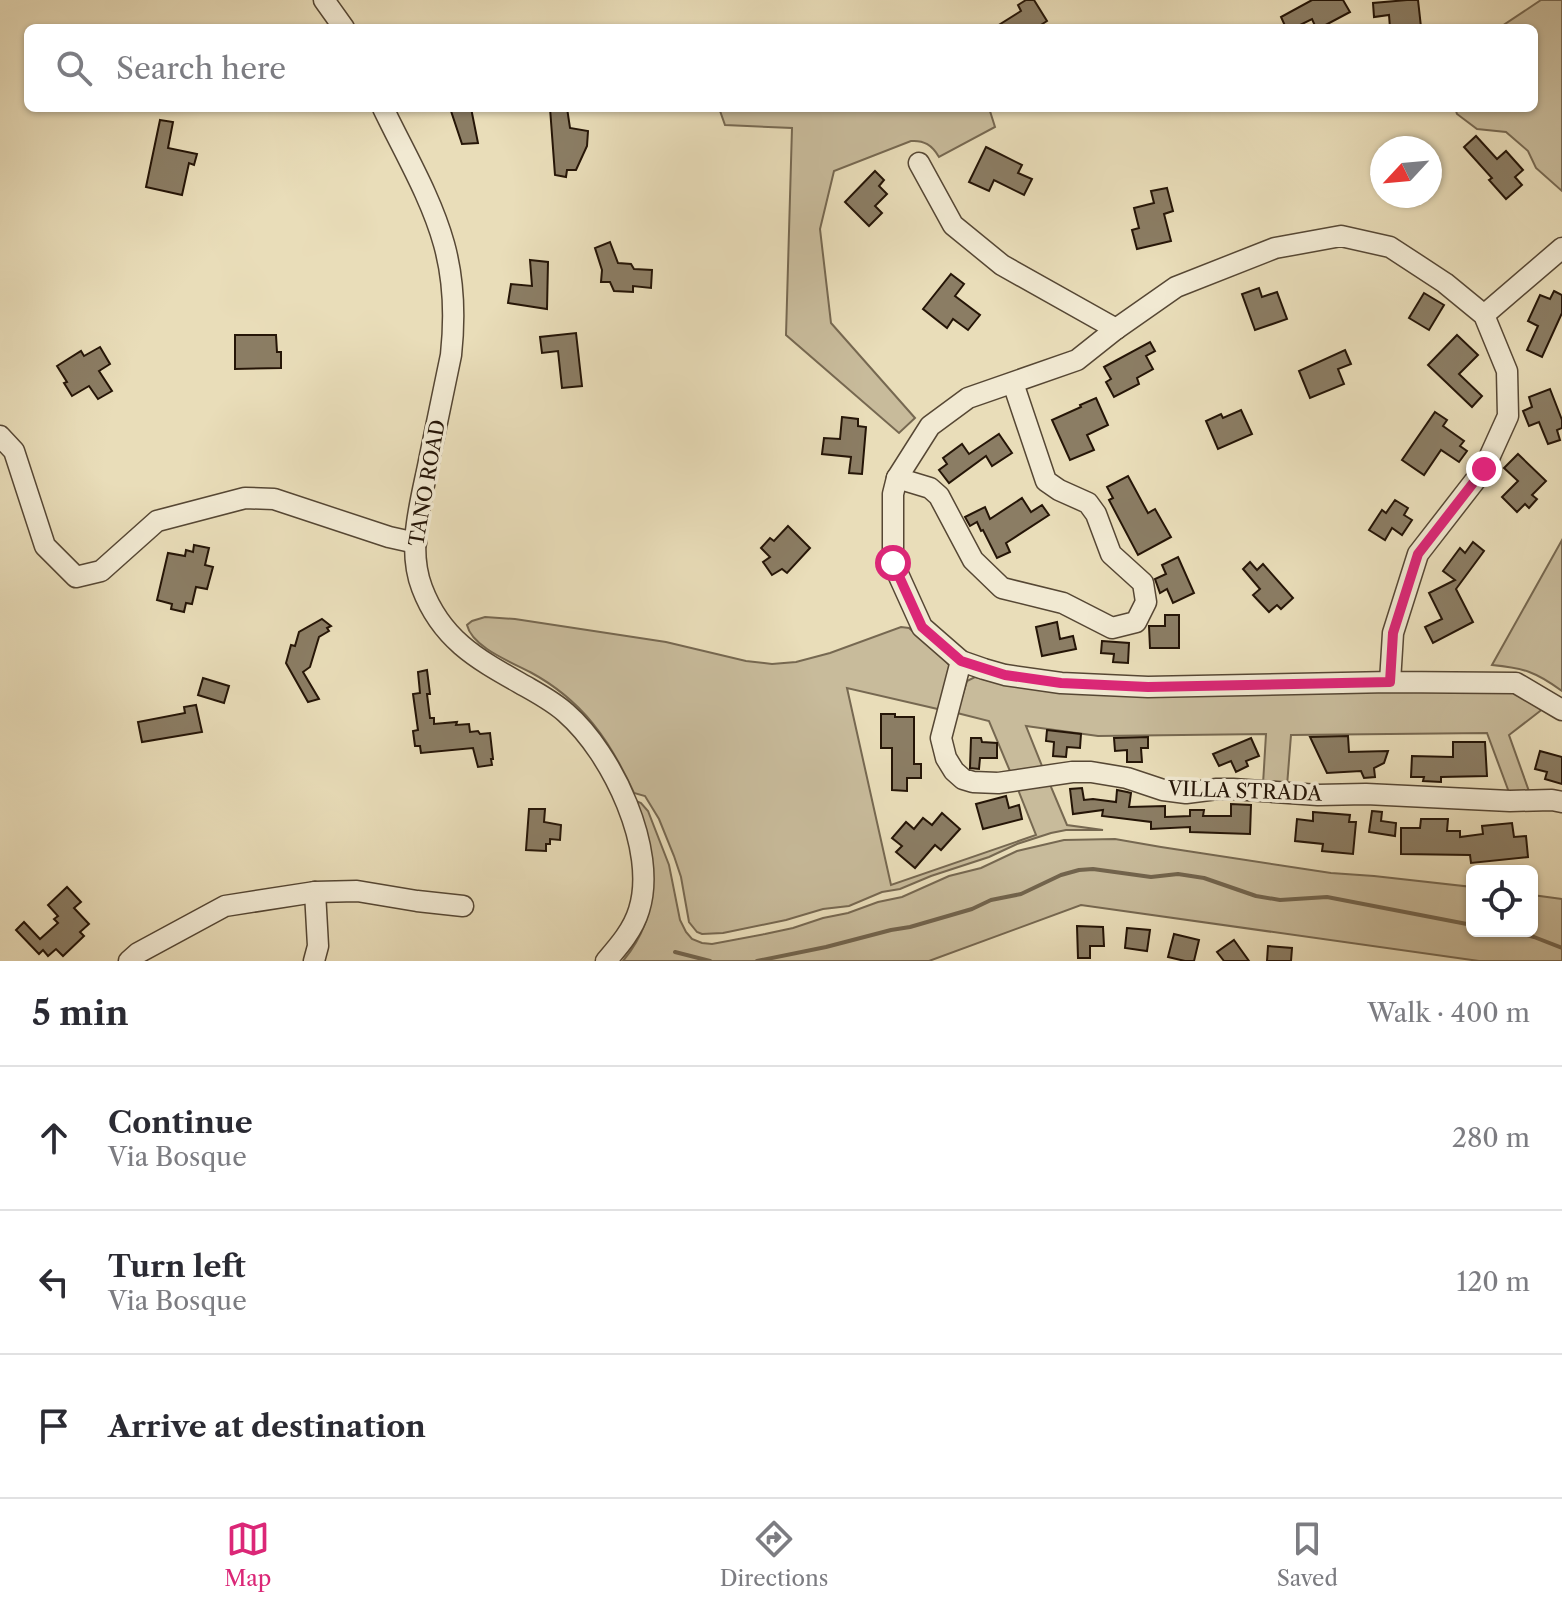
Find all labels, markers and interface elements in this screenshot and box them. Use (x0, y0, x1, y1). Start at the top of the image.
search box (24, 24, 1538, 112)
icon: search (52, 46, 96, 90)
text: Search here (116, 50, 286, 87)
north arrow (1370, 136, 1442, 208)
street label: TANO ROAD (404, 418, 450, 548)
route end (1466, 451, 1502, 487)
route start (875, 545, 911, 581)
street label: VILLA STRADA (1166, 776, 1324, 806)
map controls (1466, 865, 1538, 937)
button: locate (1466, 865, 1538, 937)
text: 5 min (32, 992, 129, 1034)
text: Walk · 400 m (1368, 997, 1530, 1029)
text: Continue (108, 1104, 253, 1141)
icon: ahead (32, 1116, 76, 1160)
text: 280 m (1452, 1122, 1530, 1154)
text: Via Bosque (108, 1141, 247, 1173)
text: Turn left (108, 1248, 245, 1285)
icon: left (32, 1260, 76, 1304)
text: 120 m (1456, 1266, 1530, 1298)
text: Via Bosque (108, 1285, 247, 1317)
icon: arrive (32, 1404, 76, 1448)
text: Arrive at destination (108, 1408, 426, 1445)
tab: Map (224, 1517, 271, 1592)
tab: Directions (720, 1517, 828, 1592)
tab: Saved (1277, 1517, 1338, 1592)

